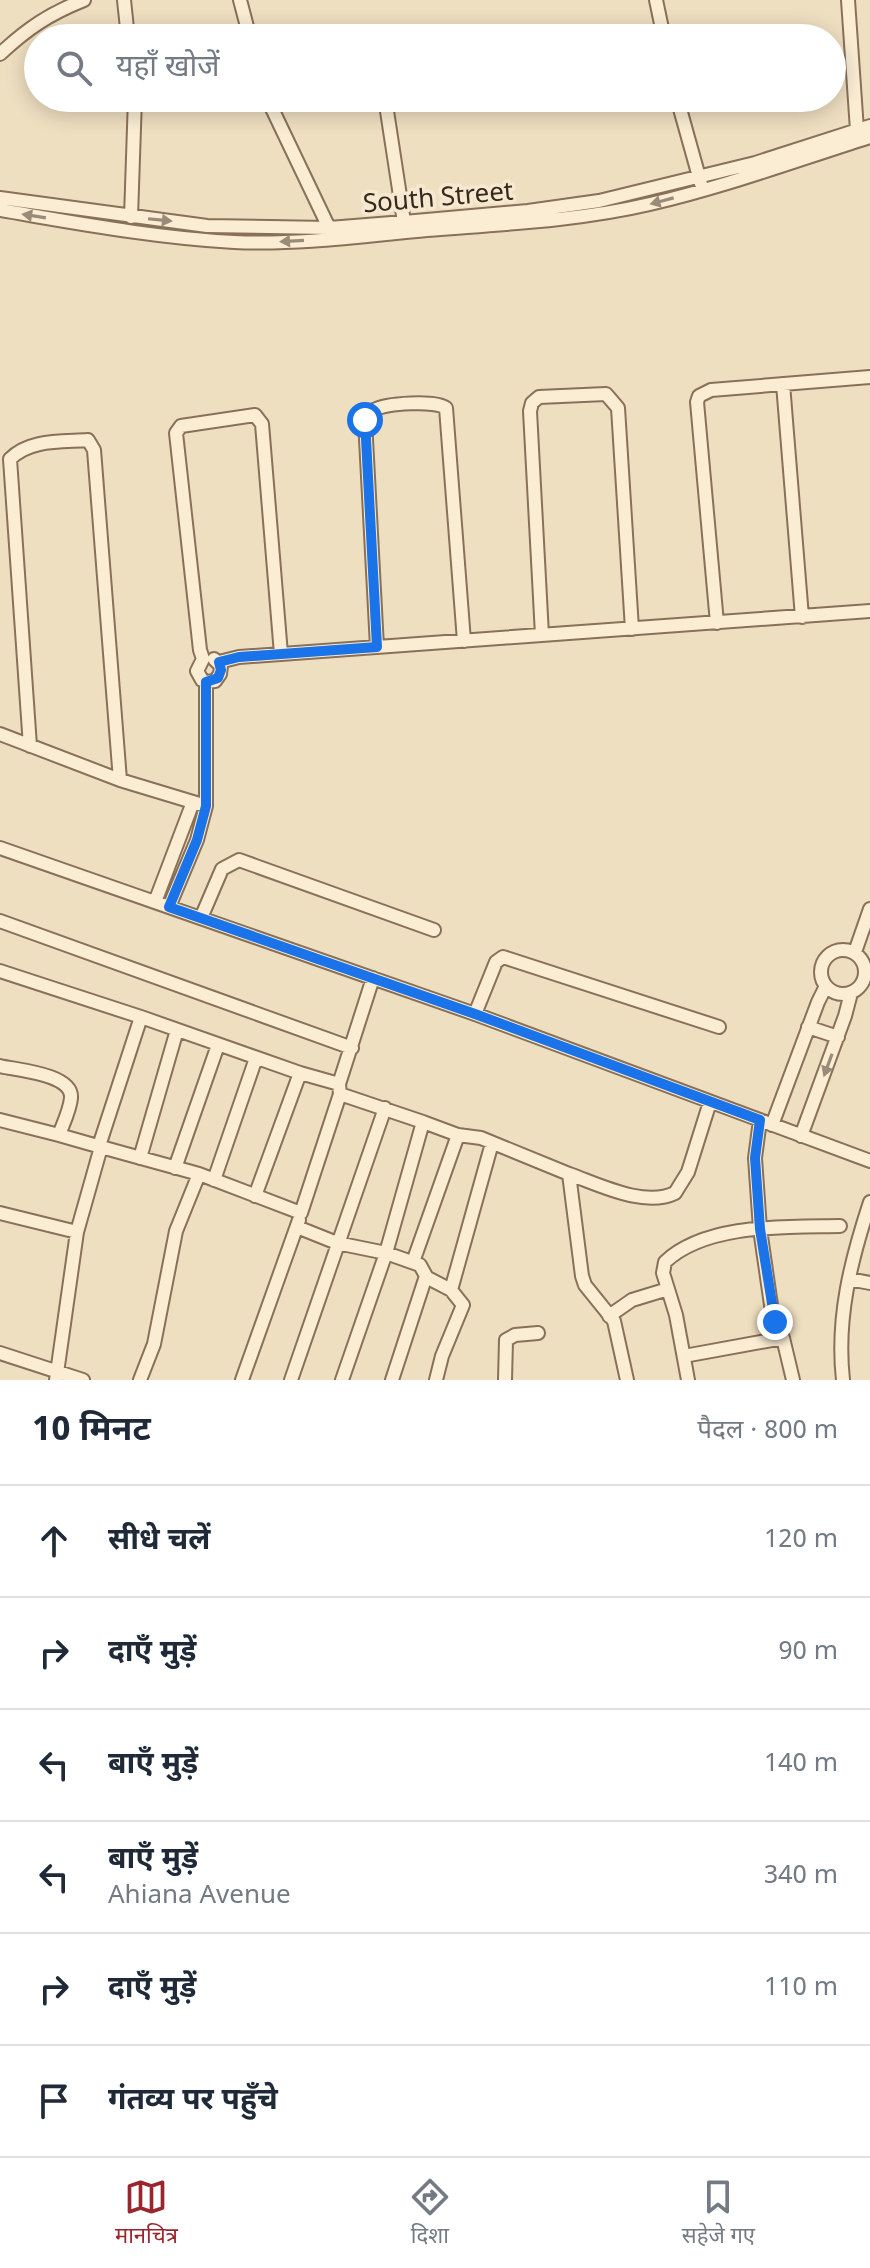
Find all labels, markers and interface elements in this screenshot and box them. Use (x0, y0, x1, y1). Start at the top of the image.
search box (24, 24, 846, 112)
icon: search (52, 46, 96, 90)
text: यहाँ खोजें (116, 49, 219, 88)
street label: South Street (362, 176, 515, 223)
one-way arrow (649, 195, 674, 207)
one-way arrow (21, 209, 46, 222)
one-way arrow (148, 214, 173, 227)
one-way arrow (279, 235, 304, 248)
route start (347, 402, 383, 438)
one-way arrow (821, 1053, 833, 1077)
route end (757, 1304, 793, 1340)
text: 10 मिनट (32, 1410, 151, 1454)
text: पैदल · 800 m (697, 1415, 838, 1449)
icon: ahead (32, 1519, 76, 1563)
text: सीधे चलें (108, 1522, 210, 1561)
text: 120 m (764, 1524, 838, 1558)
icon: right (32, 1631, 76, 1675)
text: दाएँ मुड़ें (108, 1634, 196, 1673)
text: 90 m (778, 1636, 838, 1670)
icon: left (32, 1743, 76, 1787)
text: बाएँ मुड़ें (108, 1746, 198, 1785)
text: 140 m (764, 1748, 838, 1782)
text: बाएँ मुड़ें (108, 1841, 198, 1880)
icon: left (32, 1855, 76, 1899)
text: 340 m (764, 1860, 838, 1894)
text: Ahiana Avenue (108, 1880, 291, 1914)
icon: right (32, 1967, 76, 2011)
text: दाएँ मुड़ें (108, 1970, 196, 2009)
text: 110 m (764, 1972, 838, 2006)
icon: arrive (32, 2079, 76, 2123)
text: गंतव्य पर पहुँचे (108, 2082, 278, 2121)
tab: मानचित्र (115, 2175, 178, 2252)
tab: दिशा (408, 2175, 452, 2252)
tab: सहेजे गए (682, 2175, 755, 2252)

